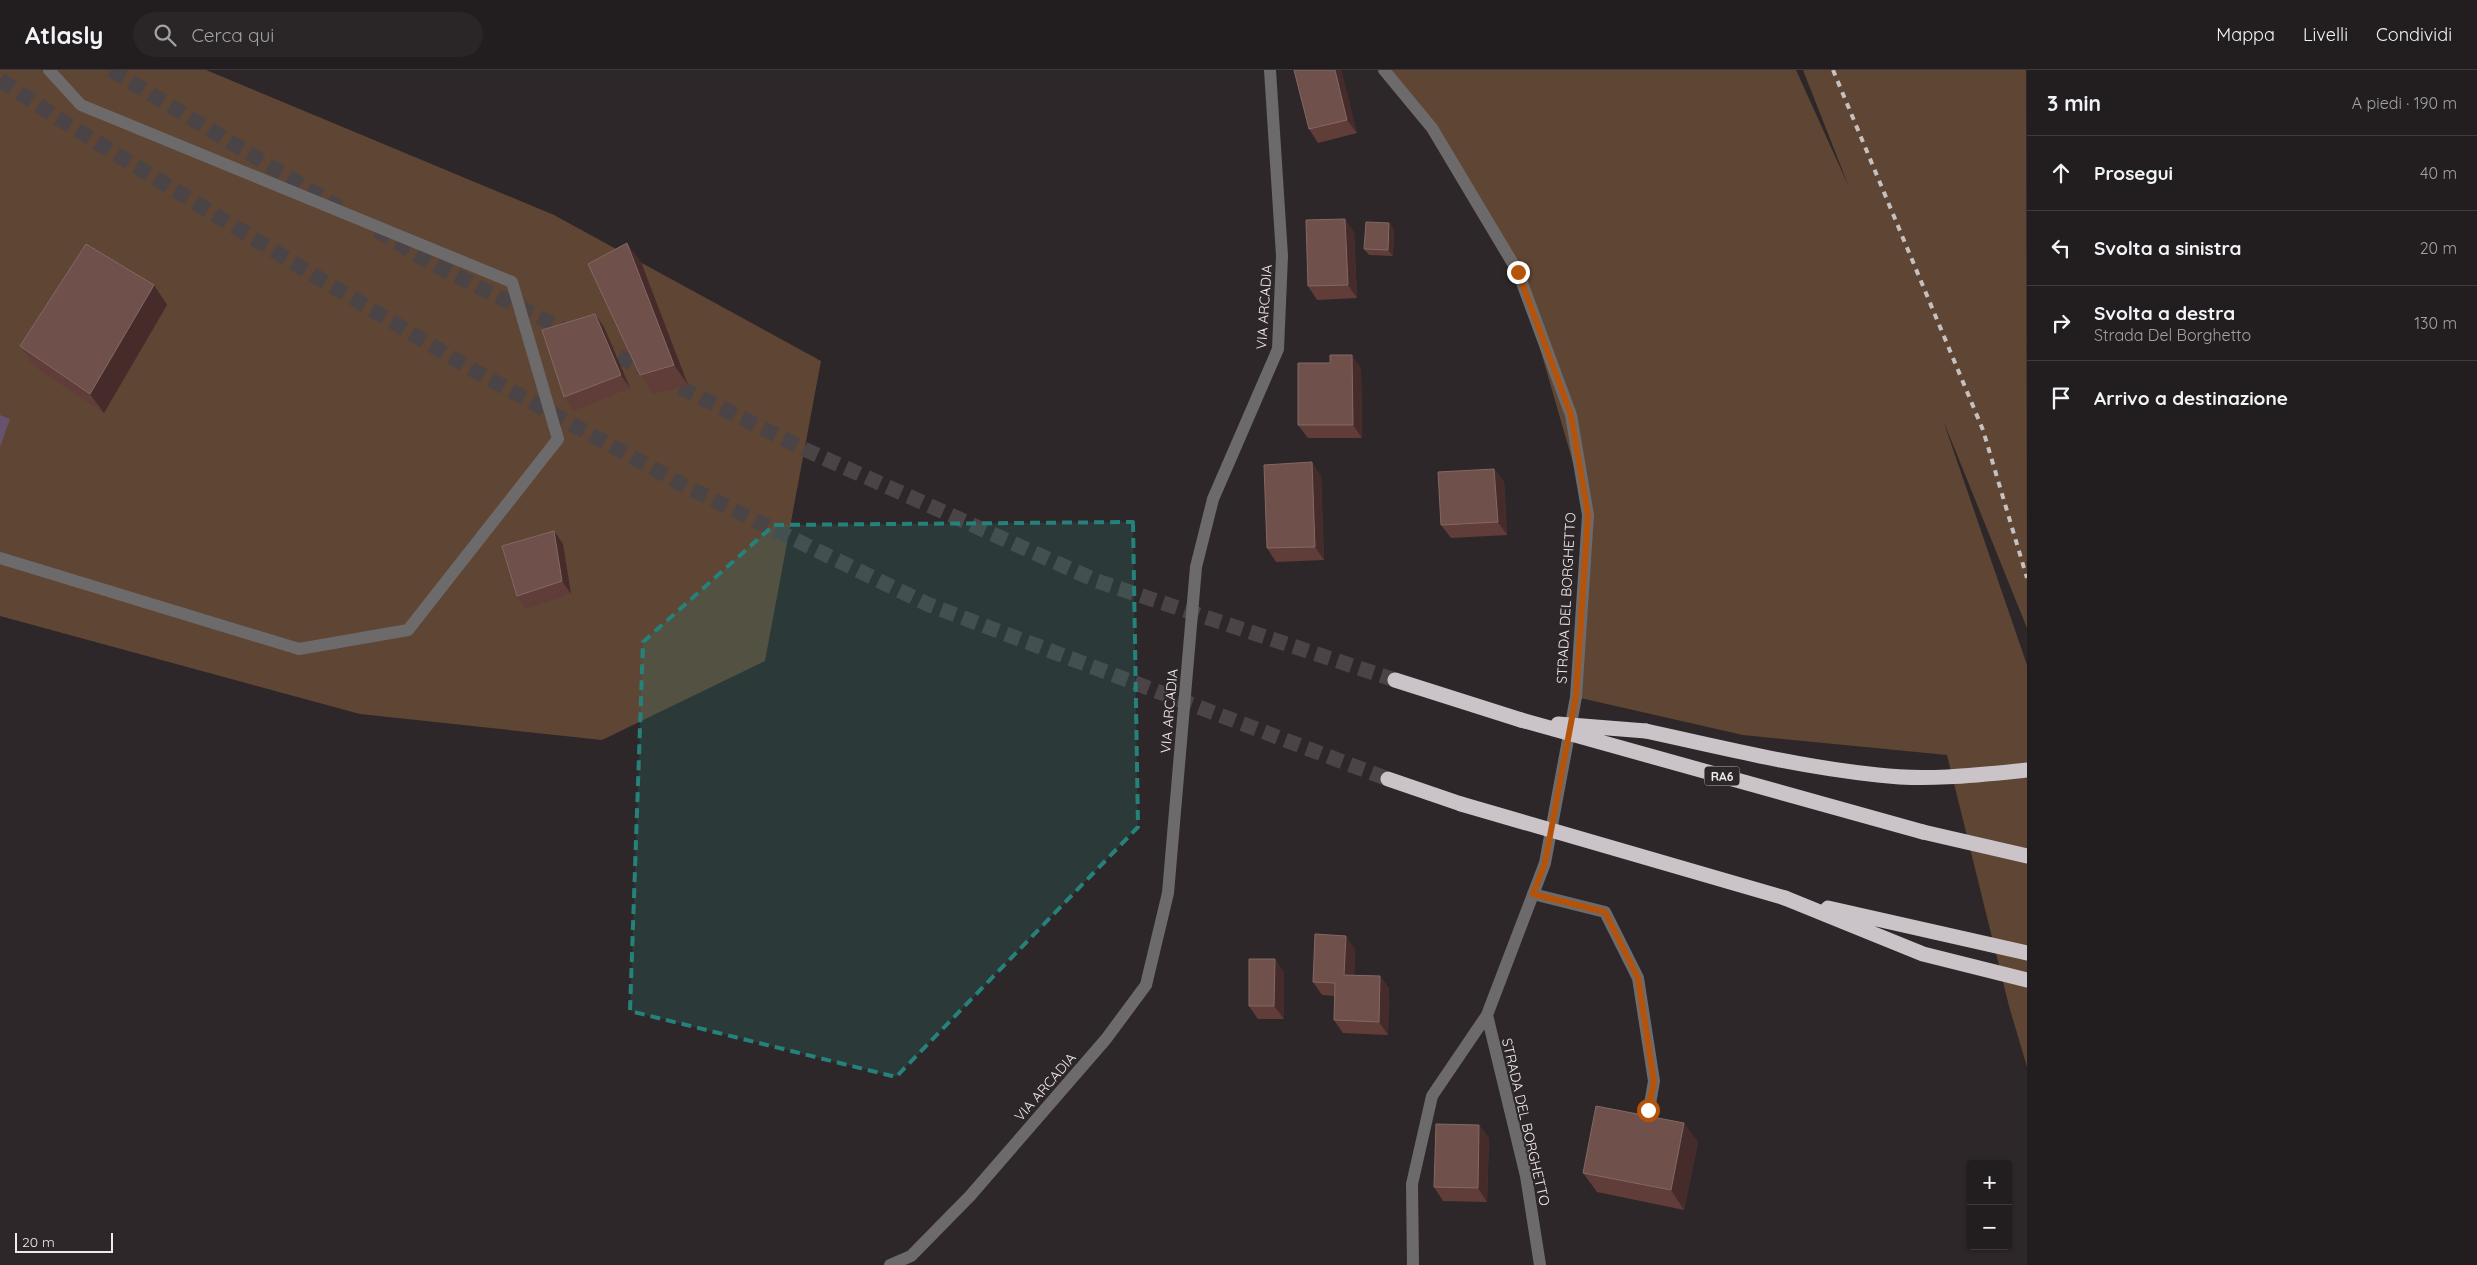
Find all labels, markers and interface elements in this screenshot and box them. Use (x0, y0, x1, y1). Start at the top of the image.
search box (133, 12, 483, 57)
text: Atlasly (25, 20, 103, 50)
icon: search (151, 21, 179, 49)
text: Cerca qui (191, 23, 274, 47)
text: Mappa (2216, 23, 2275, 46)
text: Livelli (2303, 23, 2348, 46)
text: Condividi (2376, 23, 2452, 46)
text: 3 min (2047, 90, 2101, 116)
text: A piedi · 190 m (2352, 93, 2457, 113)
icon: ahead (2047, 159, 2075, 187)
text: Prosegui (2094, 161, 2173, 185)
text: 40 m (2420, 163, 2457, 183)
icon: left (2047, 234, 2075, 262)
text: Svolta a sinistra (2094, 236, 2241, 260)
text: 20 m (2420, 238, 2457, 258)
route end (1507, 261, 1530, 284)
street label: VIA ARCADIA (1252, 264, 1276, 350)
text: Svolta a destra (2094, 301, 2235, 325)
icon: right (2047, 309, 2075, 337)
text: 130 m (2414, 313, 2457, 333)
text: Strada Del Borghetto (2094, 325, 2251, 345)
icon: arrive (2047, 384, 2075, 412)
text: Arrivo a destinazione (2094, 386, 2288, 410)
street label: STRADA DEL BORGHETTO (1553, 512, 1579, 684)
street label: VIA ARCADIA (1156, 668, 1182, 754)
road number: RA6 (1704, 766, 1740, 786)
street label: STRADA DEL BORGHETTO (1498, 1036, 1554, 1208)
street label: VIA ARCADIA (1010, 1049, 1080, 1125)
route start (1637, 1099, 1660, 1122)
map controls (1967, 1160, 2012, 1250)
button: + (1967, 1160, 2012, 1205)
button: − (1967, 1205, 2012, 1250)
scale bar (15, 1230, 112, 1253)
text: 20 m (22, 1233, 55, 1251)

